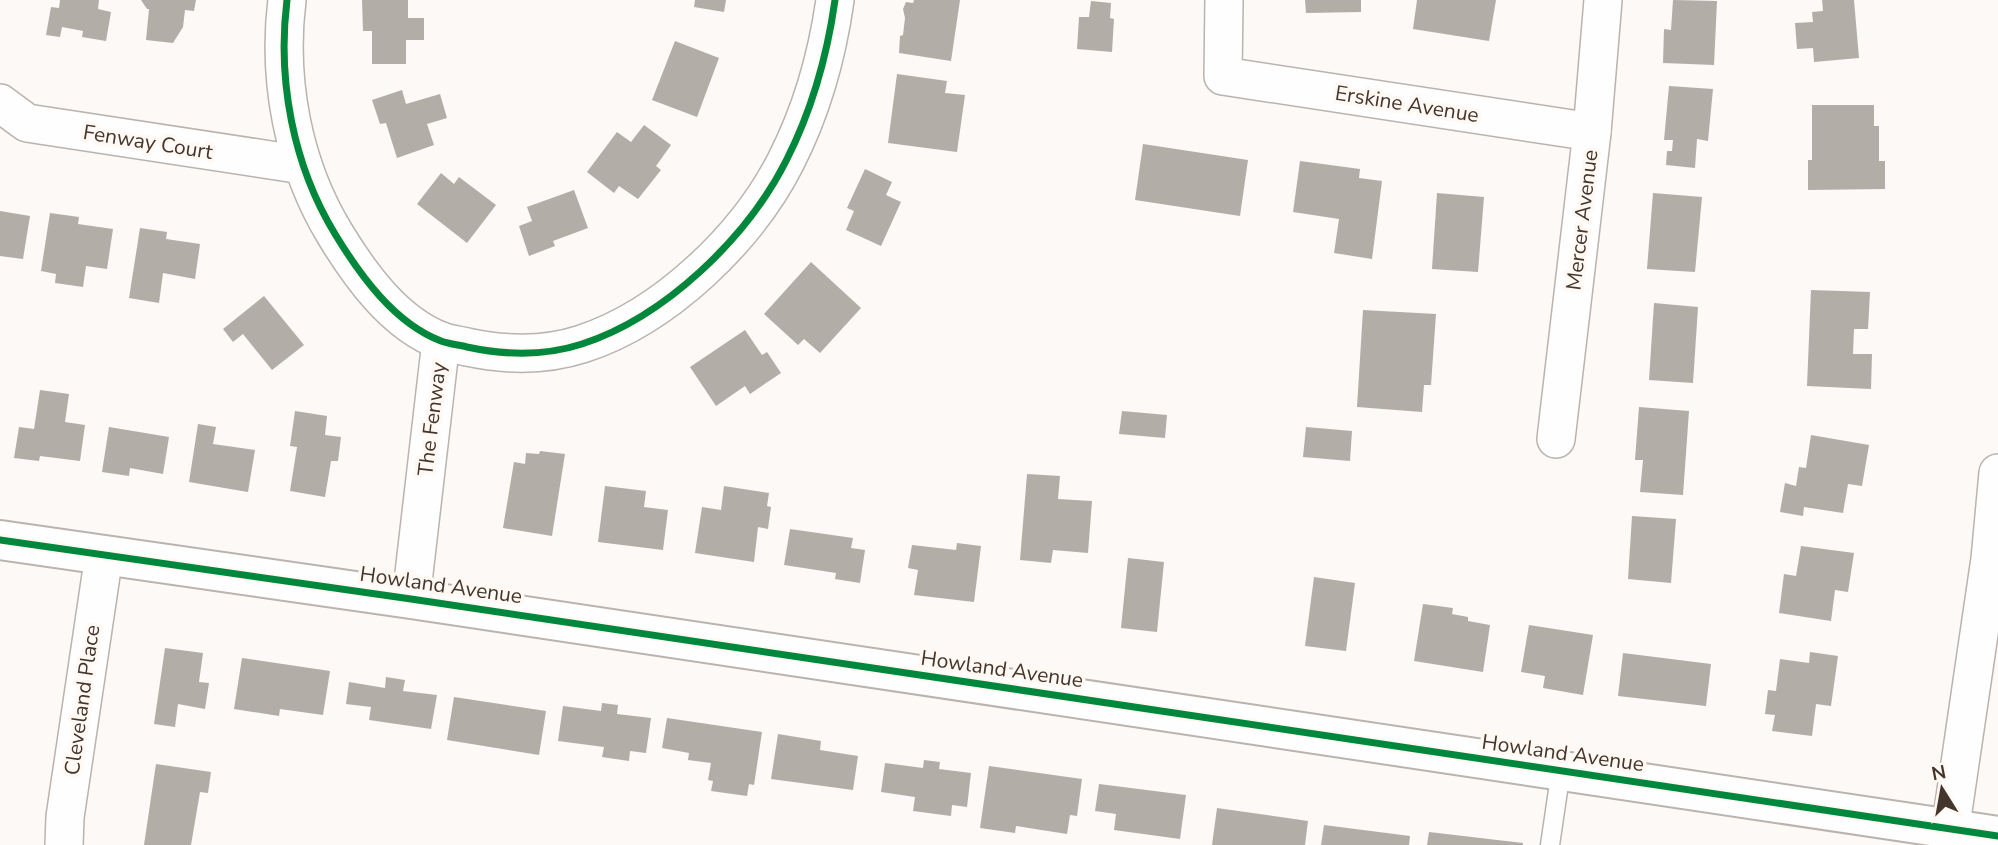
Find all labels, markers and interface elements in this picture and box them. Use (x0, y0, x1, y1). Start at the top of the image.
street label: Erskine Avenue (1333, 79, 1481, 129)
street label: Fenway Court (81, 118, 216, 166)
street label: Mercer Avenue (1559, 148, 1605, 292)
street label: The Fenway (411, 360, 453, 478)
street label: Howland Avenue (358, 560, 524, 610)
street label: Cleveland Place (58, 623, 106, 777)
street label: Howland Avenue (919, 644, 1085, 694)
street label: Howland Avenue (1480, 728, 1646, 778)
north arrow (1907, 754, 1977, 824)
text: N (1929, 759, 1948, 787)

